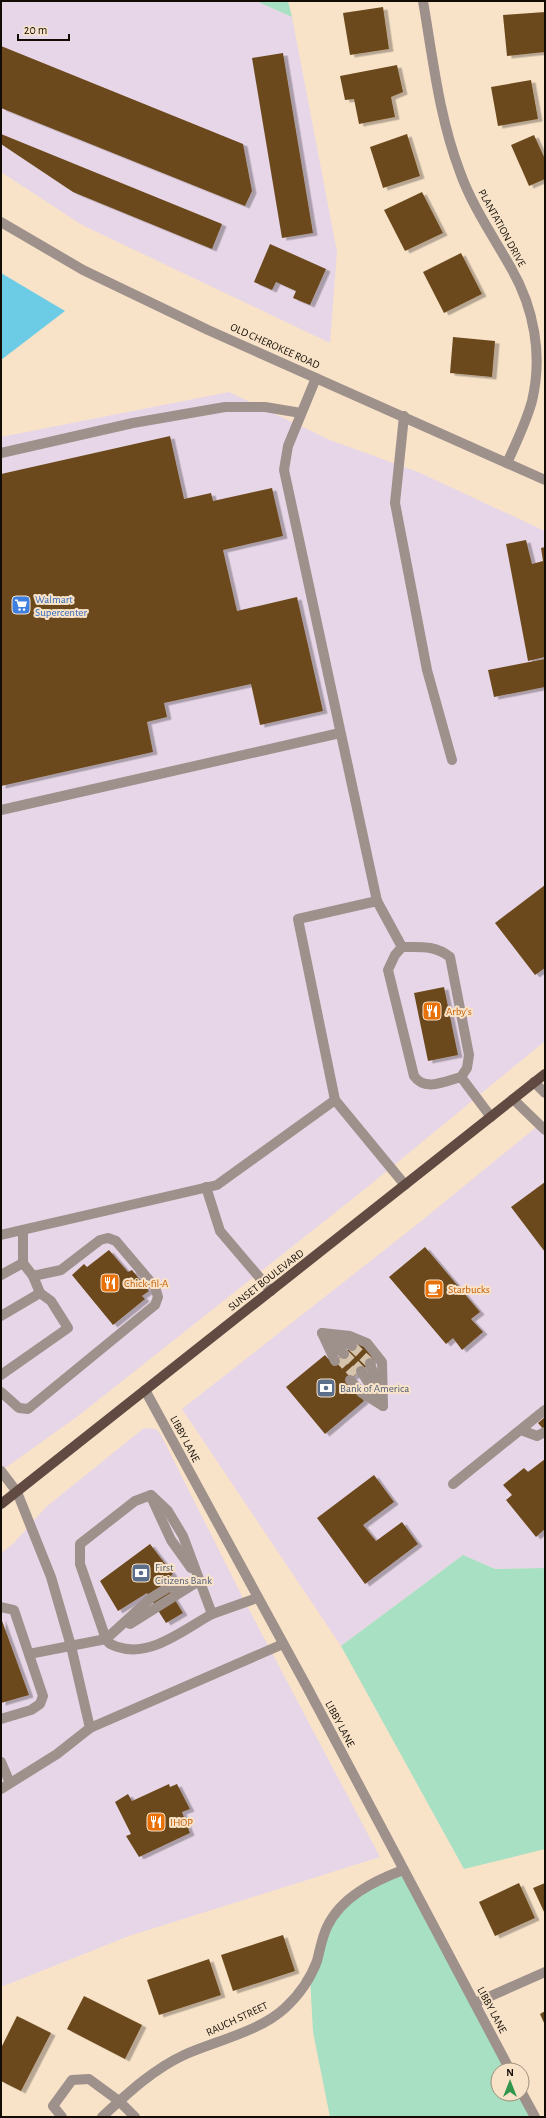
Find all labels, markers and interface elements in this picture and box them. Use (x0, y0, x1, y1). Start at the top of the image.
scale bar (18, 16, 69, 42)
text: 20 m (24, 24, 47, 36)
street label: PLANTATION DRIVE (476, 188, 528, 269)
street label: OLD CHEROKEE ROAD (229, 321, 321, 371)
supermarket icon: Walmart Supercenter (10, 594, 32, 616)
place label: Walmart Supercenter (35, 594, 87, 618)
restaurant icon: Arby's (421, 1000, 443, 1022)
place label: Arby's (446, 1006, 472, 1017)
street label: SUNSET BOULEVARD (226, 1247, 306, 1313)
restaurant icon: Chick-fil-A (99, 1272, 121, 1294)
place label: Chick-fil-A (124, 1278, 169, 1289)
cafe icon: Starbucks (423, 1278, 445, 1300)
place label: Starbucks (448, 1284, 490, 1295)
bank icon: Bank of America (315, 1377, 337, 1399)
place label: Bank of America (340, 1383, 409, 1394)
street label: LIBBY LANE (168, 1414, 202, 1465)
bank icon: First Citizens Bank (130, 1562, 152, 1584)
place label: First Citizens Bank (155, 1562, 212, 1586)
street label: LIBBY LANE (323, 1699, 357, 1750)
restaurant icon: IHOP (145, 1811, 167, 1833)
place label: IHOP (170, 1817, 193, 1828)
street label: LIBBY LANE (475, 1985, 509, 2036)
street label: RAUCH STREET (204, 2000, 270, 2038)
north arrow (490, 2062, 530, 2102)
text: N (506, 2067, 514, 2078)

